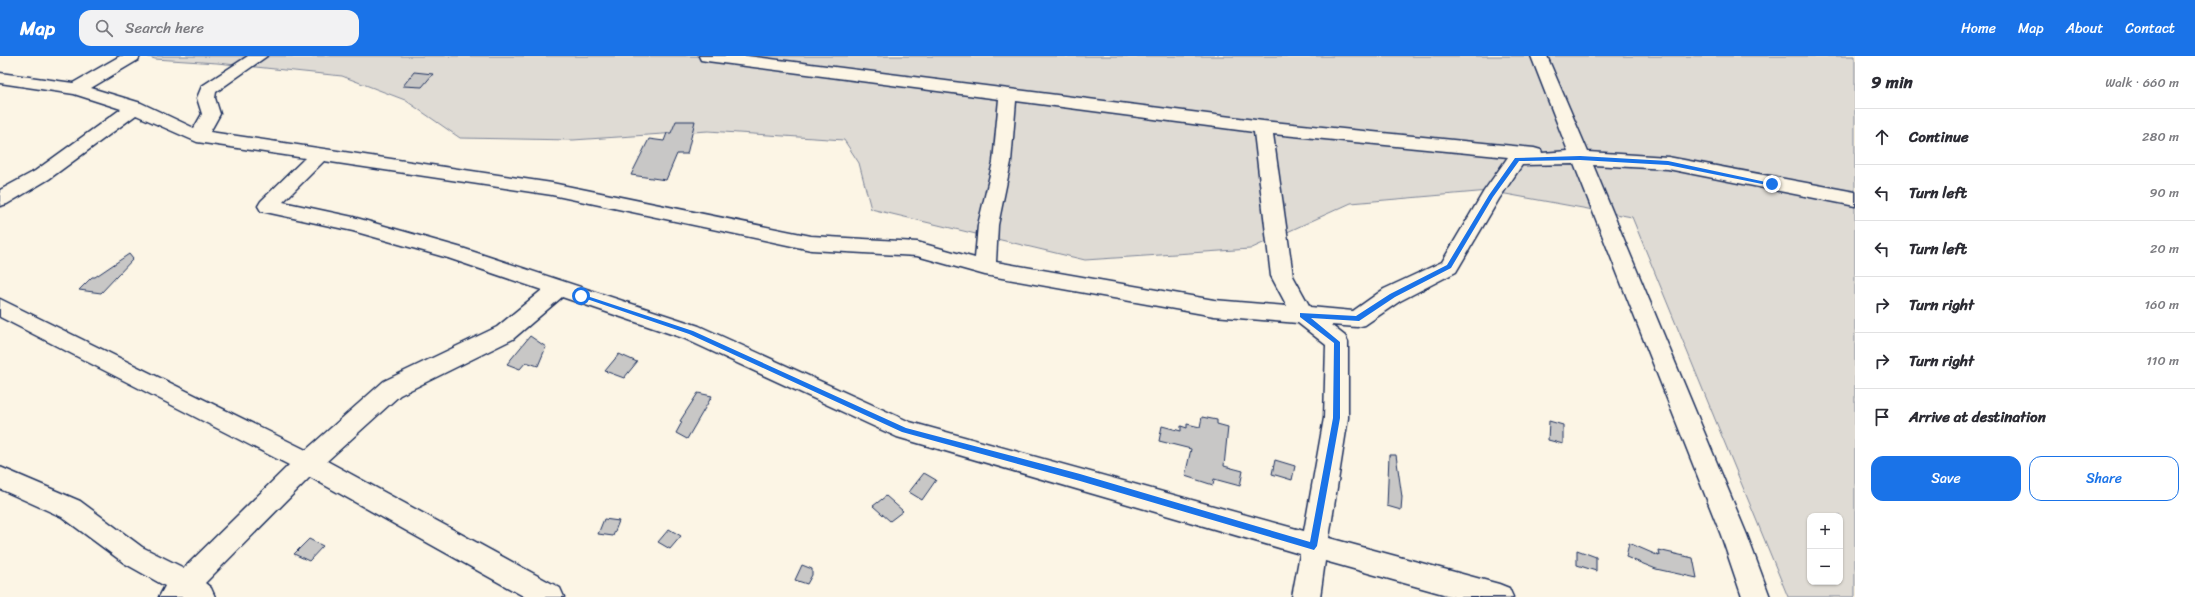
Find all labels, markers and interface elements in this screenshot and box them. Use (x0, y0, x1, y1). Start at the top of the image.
search box (79, 10, 359, 46)
text: Map (20, 12, 55, 45)
text: Search here (125, 15, 204, 41)
text: Home (1961, 16, 1996, 41)
text: Map (2018, 16, 2044, 41)
text: About (2066, 16, 2103, 41)
text: Contact (2125, 16, 2175, 41)
icon: search (93, 17, 115, 39)
text: 9 min (1871, 67, 1913, 97)
text: Walk · 660 m (2105, 71, 2179, 94)
text: Continue (1909, 124, 1969, 150)
text: 280 m (2142, 125, 2179, 148)
icon: ahead (1871, 126, 1893, 148)
route end (1763, 175, 1781, 193)
text: Turn left (1909, 180, 1967, 206)
text: 90 m (2149, 181, 2179, 204)
icon: left (1871, 182, 1893, 204)
text: Turn left (1909, 236, 1967, 262)
text: 20 m (2150, 237, 2179, 260)
icon: left (1871, 238, 1893, 260)
route start (572, 287, 590, 305)
text: Turn right (1909, 292, 1974, 318)
text: 160 m (2144, 293, 2179, 316)
icon: right (1871, 294, 1893, 316)
text: Turn right (1909, 348, 1974, 374)
text: 110 m (2146, 349, 2179, 372)
icon: right (1871, 350, 1893, 372)
text: Arrive at destination (1909, 404, 2046, 430)
icon: arrive (1871, 406, 1893, 428)
button: Save (1871, 456, 2021, 501)
button: Share (2029, 456, 2179, 501)
map controls (1807, 513, 1843, 585)
button: + (1807, 513, 1843, 549)
button: − (1807, 549, 1843, 585)

